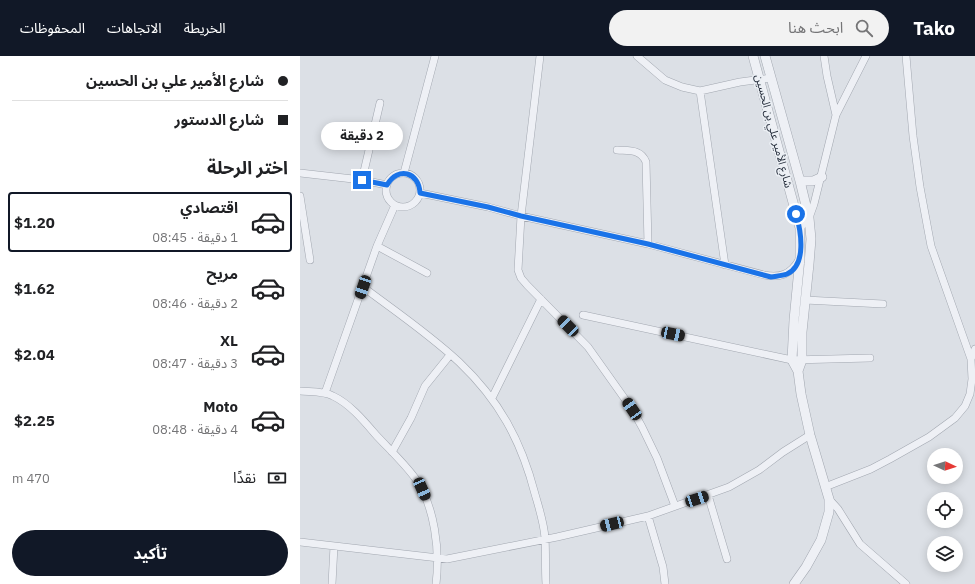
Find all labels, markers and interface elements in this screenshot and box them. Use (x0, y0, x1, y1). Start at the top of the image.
search box (609, 10, 889, 46)
text: Tako (913, 16, 955, 40)
icon: search (853, 17, 875, 39)
text: ابحث هنا (788, 18, 843, 37)
text: المحفوظات (20, 19, 85, 37)
text: الاتجاهات (107, 19, 162, 37)
text: الخريطة (184, 19, 226, 37)
text: شارع الأمير علي بن الحسين (86, 71, 264, 90)
street label: شارع الأمير علي بن الحسين (750, 73, 796, 190)
text: شارع الدستور (175, 110, 264, 129)
callout: 2 دقيقة (321, 122, 403, 150)
text: 2 دقيقة (340, 127, 384, 144)
text: اختر الرحلة (207, 156, 288, 179)
route end (353, 171, 371, 189)
text: اقتصادي (180, 198, 238, 217)
icon: car (250, 204, 286, 240)
route start (787, 205, 805, 223)
text: $1.20 (14, 213, 55, 232)
text: 1 دقيقة · 08:45 (152, 229, 238, 246)
text: مريح (206, 264, 238, 283)
icon: car (250, 270, 286, 306)
car (353, 274, 373, 300)
text: $1.62 (14, 279, 55, 298)
text: 2 دقيقة · 08:46 (152, 295, 238, 312)
car (555, 313, 581, 339)
car (660, 326, 686, 342)
text: XL (220, 331, 238, 350)
icon: car (250, 336, 286, 372)
text: $2.04 (14, 345, 55, 364)
text: 3 دقيقة · 08:47 (152, 355, 238, 372)
car (620, 396, 644, 422)
text: Moto (203, 397, 238, 416)
icon: car (250, 402, 286, 438)
text: $2.25 (14, 411, 55, 430)
text: 4 دقيقة · 08:48 (152, 421, 238, 438)
north arrow (927, 448, 963, 484)
map controls (927, 448, 963, 572)
icon: cash (266, 467, 288, 489)
text: نقدًا (233, 468, 256, 487)
text: 470 m (12, 470, 50, 487)
car (412, 476, 432, 502)
car (684, 490, 710, 508)
button: locate (927, 492, 963, 528)
car (599, 515, 625, 533)
button: تأكيد (12, 530, 288, 576)
button: layers (927, 536, 963, 572)

